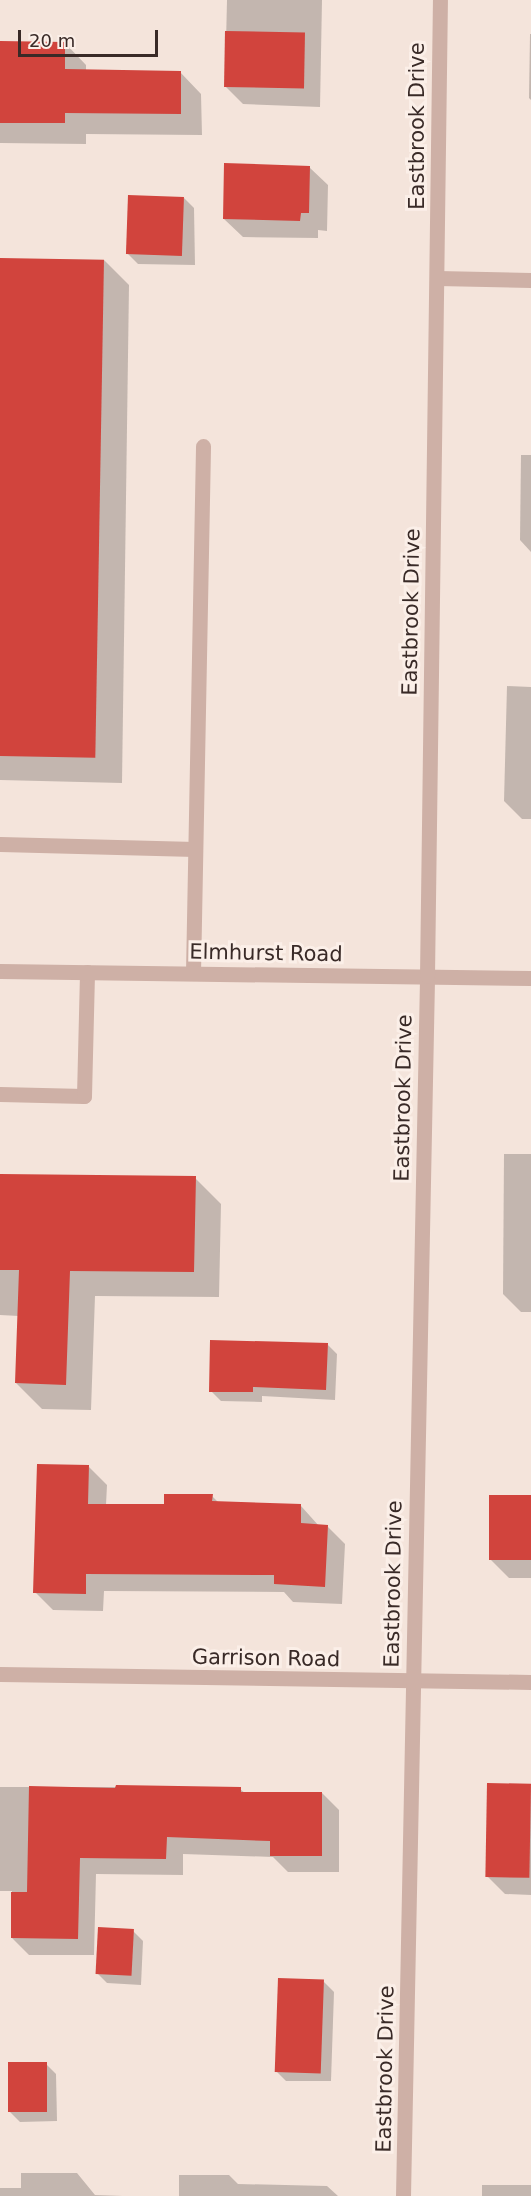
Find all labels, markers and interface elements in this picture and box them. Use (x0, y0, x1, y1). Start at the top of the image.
scale bar (21, 18, 160, 56)
text: 20 m (29, 30, 75, 51)
street label: Eastbrook Drive (404, 42, 430, 210)
street label: Eastbrook Drive (397, 528, 425, 696)
street label: Elmhurst Road (189, 939, 343, 967)
street label: Eastbrook Drive (389, 1014, 417, 1182)
street label: Eastbrook Drive (379, 1500, 407, 1668)
street label: Garrison Road (192, 1644, 340, 1672)
street label: Eastbrook Drive (371, 1985, 399, 2153)

